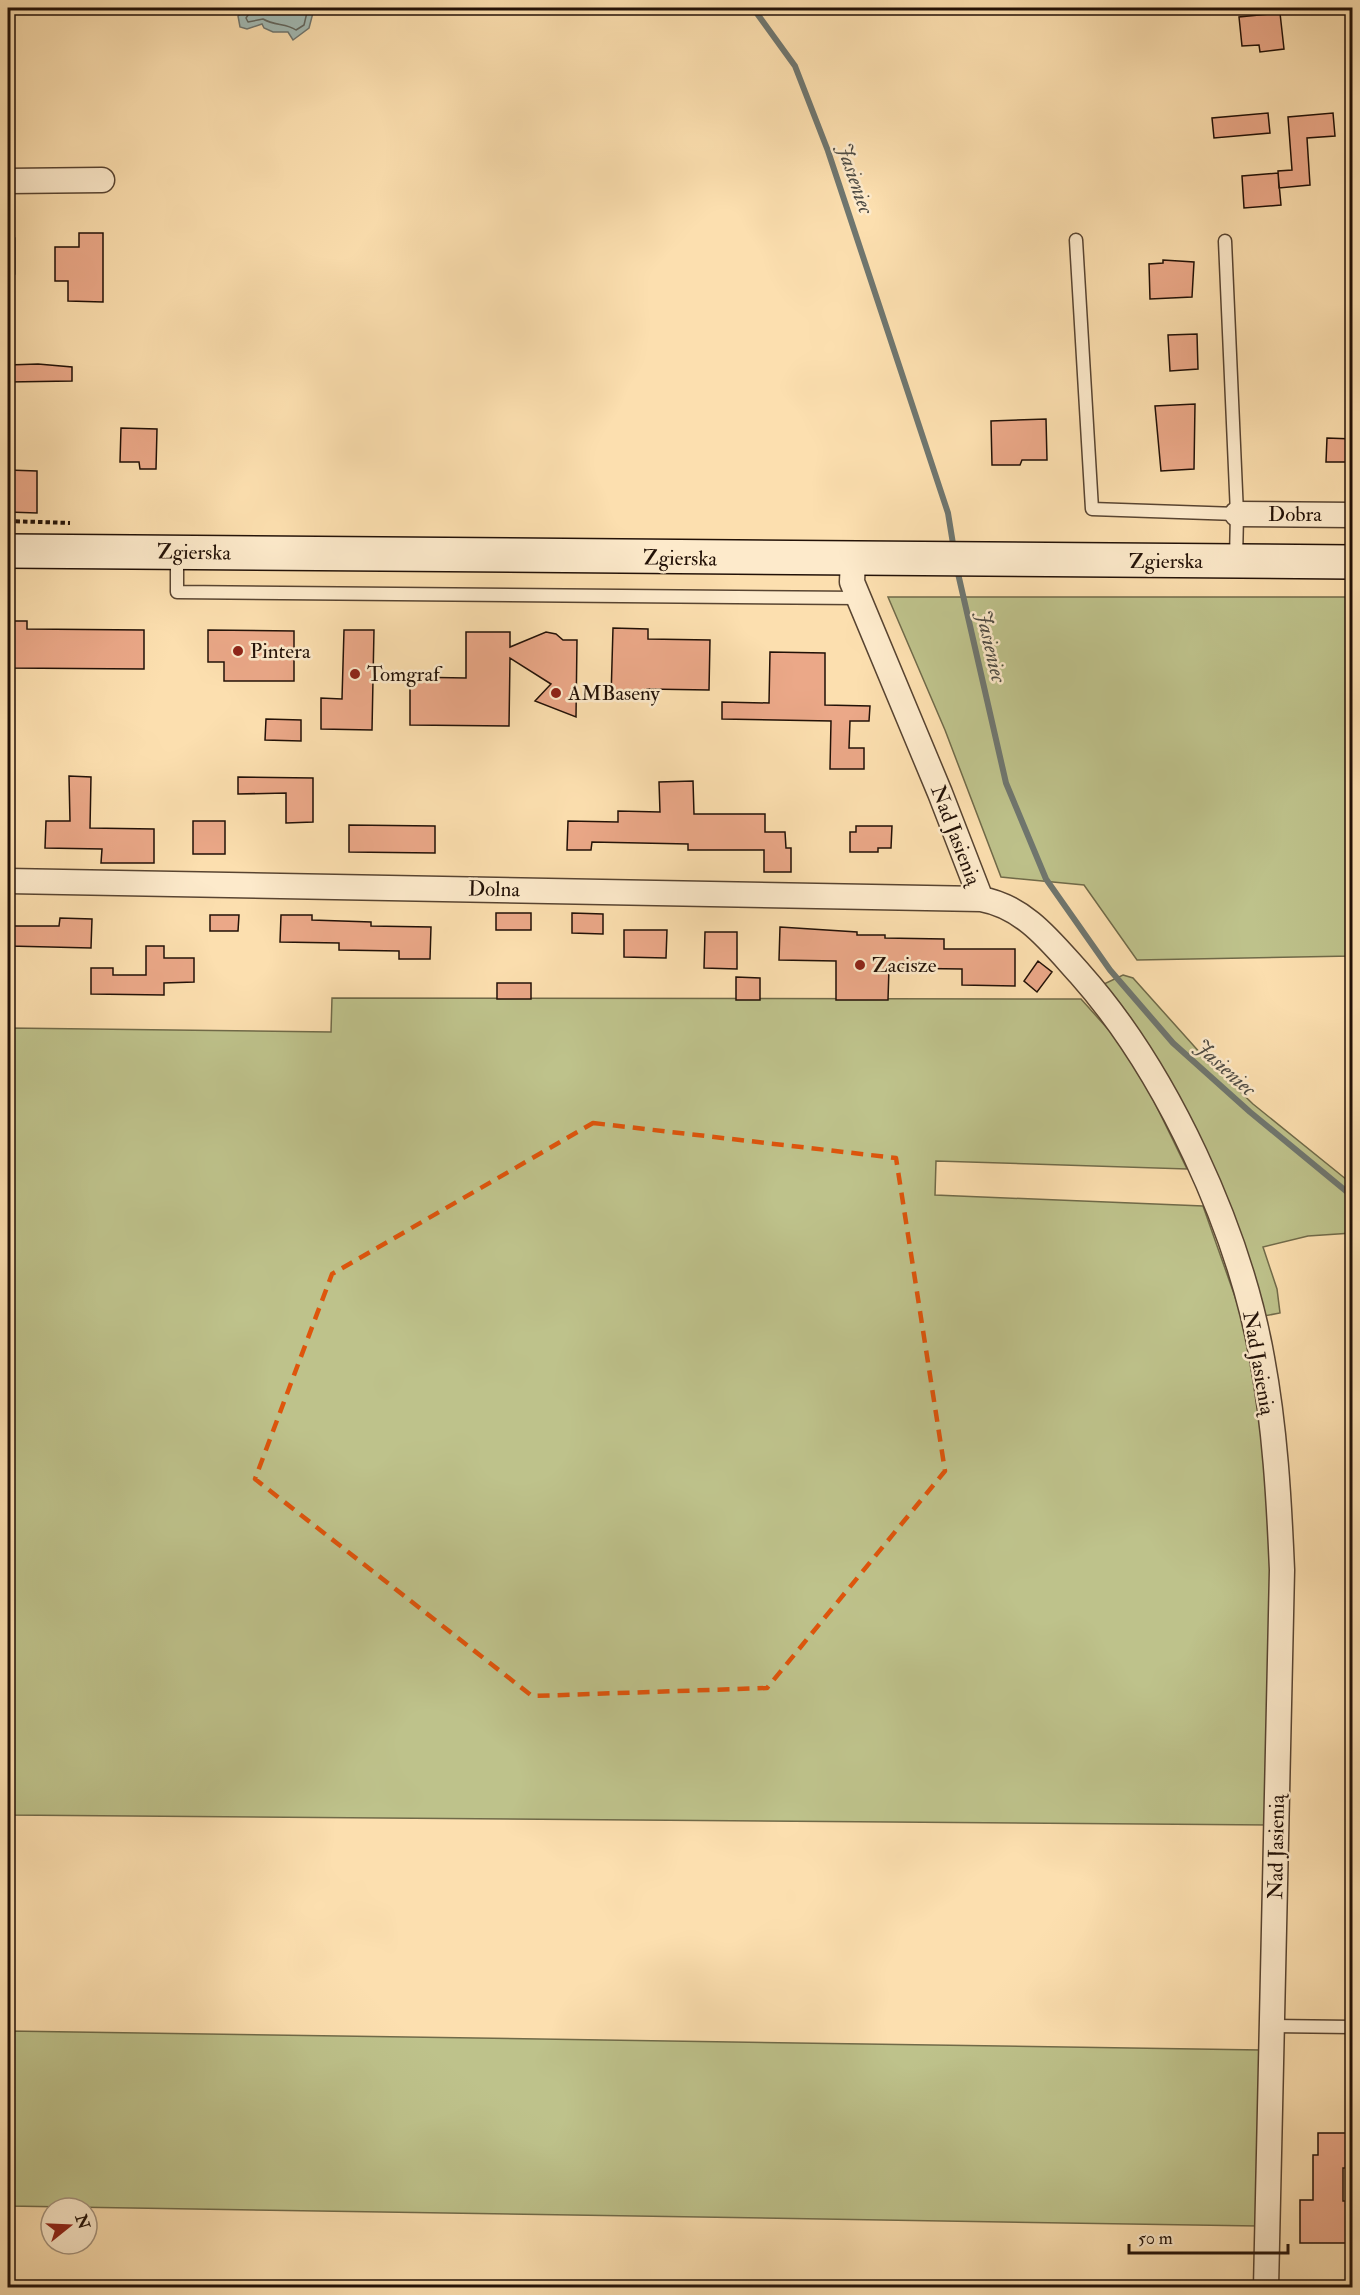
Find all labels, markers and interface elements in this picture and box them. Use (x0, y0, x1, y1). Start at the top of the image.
water label: Jasieniec (830, 139, 881, 219)
street label: Dobra (1268, 501, 1322, 528)
street label: Zgierska (157, 538, 232, 567)
street label: Zgierska (643, 544, 718, 573)
street label: Zgierska (1129, 548, 1203, 575)
water label: Jasieniec (969, 607, 1013, 686)
place label: Pintera (250, 638, 311, 665)
marker: Pintera (231, 644, 245, 658)
place label: Tomgraf (367, 661, 443, 688)
marker: Tomgraf (348, 667, 362, 681)
place label: AMBaseny (567, 680, 661, 707)
marker: AMBaseny (549, 686, 563, 700)
street label: Nad Jasienią (924, 781, 987, 890)
street label: Dolna (468, 876, 521, 903)
place label: Zacisze (872, 952, 937, 979)
marker: Zacisze (853, 958, 867, 972)
water label: Jasieniec (1189, 1033, 1263, 1104)
street label: Nad Jasienią (1236, 1309, 1281, 1418)
street label: Nad Jasienią (1262, 1793, 1291, 1900)
north arrow (39, 2196, 99, 2256)
text: N (70, 2211, 94, 2232)
scale bar (1129, 2217, 1288, 2255)
text: 50 m (1138, 2227, 1173, 2250)

